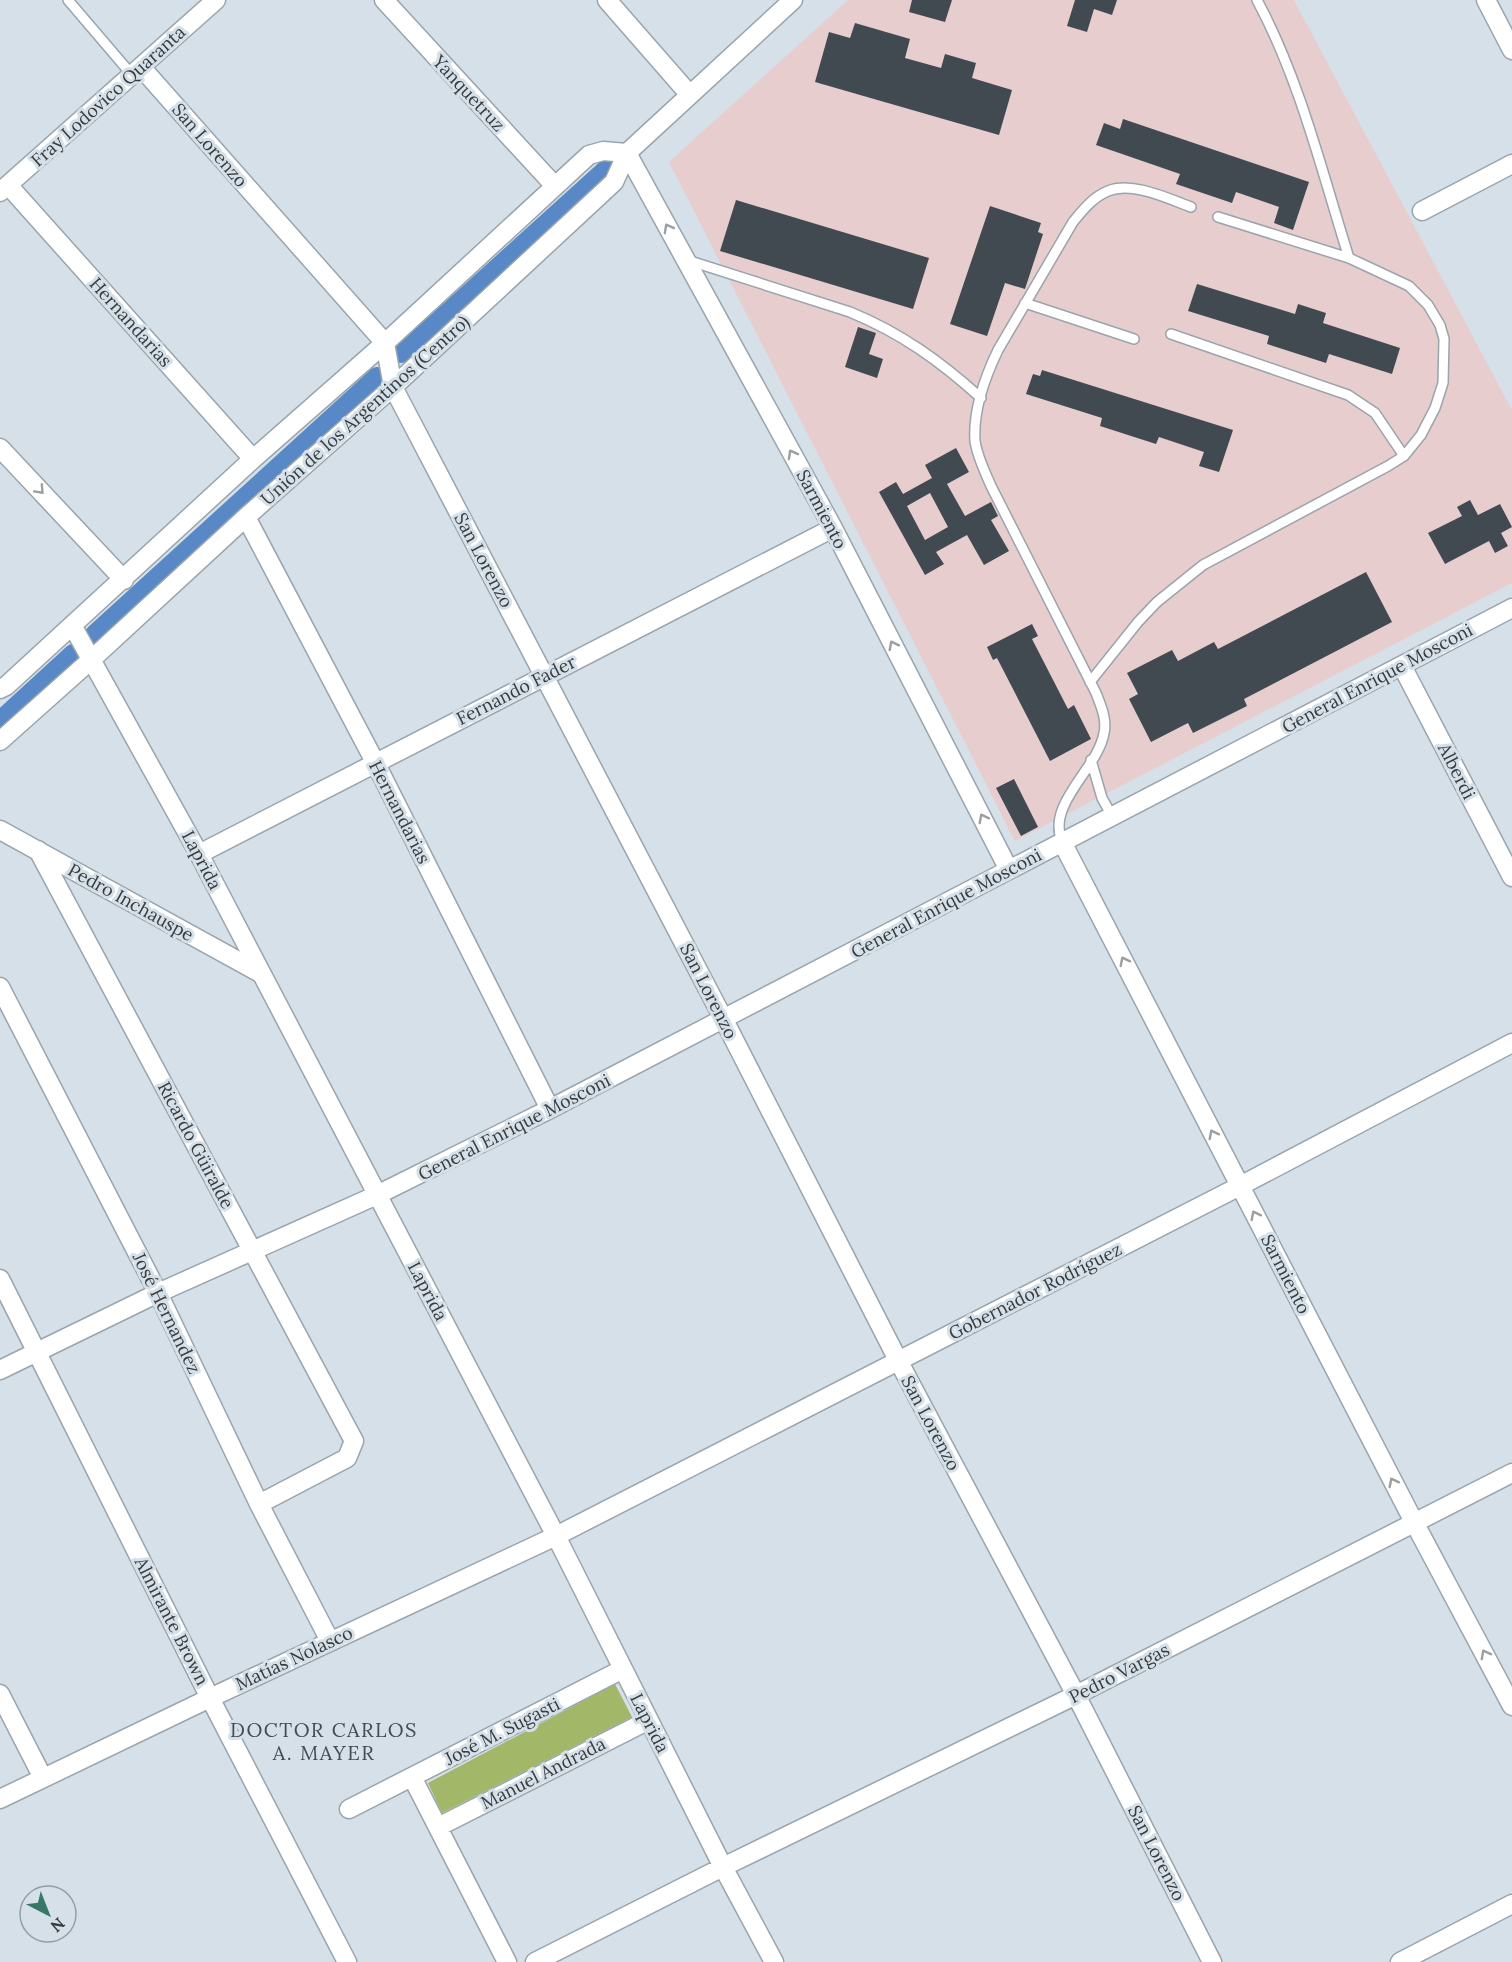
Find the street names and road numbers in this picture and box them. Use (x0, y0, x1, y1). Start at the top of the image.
street label: Fray Lodovico Quaranta (26, 21, 190, 171)
street label: Yanquetruz (427, 49, 510, 136)
street label: San Lorenzo (167, 98, 253, 192)
street label: Hernandarias (85, 272, 177, 372)
street label: Unión de los Argentinos (Centro) (256, 310, 474, 510)
street label: Sarmiento (792, 465, 852, 553)
street label: San Lorenzo (449, 509, 519, 611)
street label: General Enrique Mosconi (1278, 618, 1476, 738)
street label: Fernando Fader (452, 650, 580, 730)
street label: Alberdi (1433, 738, 1481, 803)
street label: Hernandarias (364, 756, 436, 868)
street label: Laprida (177, 826, 227, 894)
street label: General Enrique Mosconi (847, 843, 1045, 963)
street label: Pedro Inchauspe (64, 858, 198, 946)
street label: San Lorenzo (675, 939, 743, 1043)
street label: General Enrique Mosconi (414, 1069, 614, 1185)
street label: Ricardo Güiralde (153, 1077, 239, 1213)
street label: Sarmiento (1256, 1230, 1316, 1318)
street label: Gobernador Rodríguez (945, 1237, 1125, 1345)
street label: José Hernandez (127, 1248, 206, 1377)
street label: Laprida (403, 1257, 453, 1325)
street label: San Lorenzo (896, 1372, 966, 1474)
street label: Almirante Brown (129, 1552, 214, 1689)
street label: Matías Nolasco (232, 1621, 356, 1695)
street label: Pedro Vargas (1065, 1638, 1173, 1708)
street label: Laprida (625, 1689, 675, 1757)
street label: José M. Sugasti (440, 1692, 563, 1770)
street label: Manuel Andrada (477, 1732, 609, 1814)
street label: San Lorenzo (1123, 1801, 1191, 1905)

